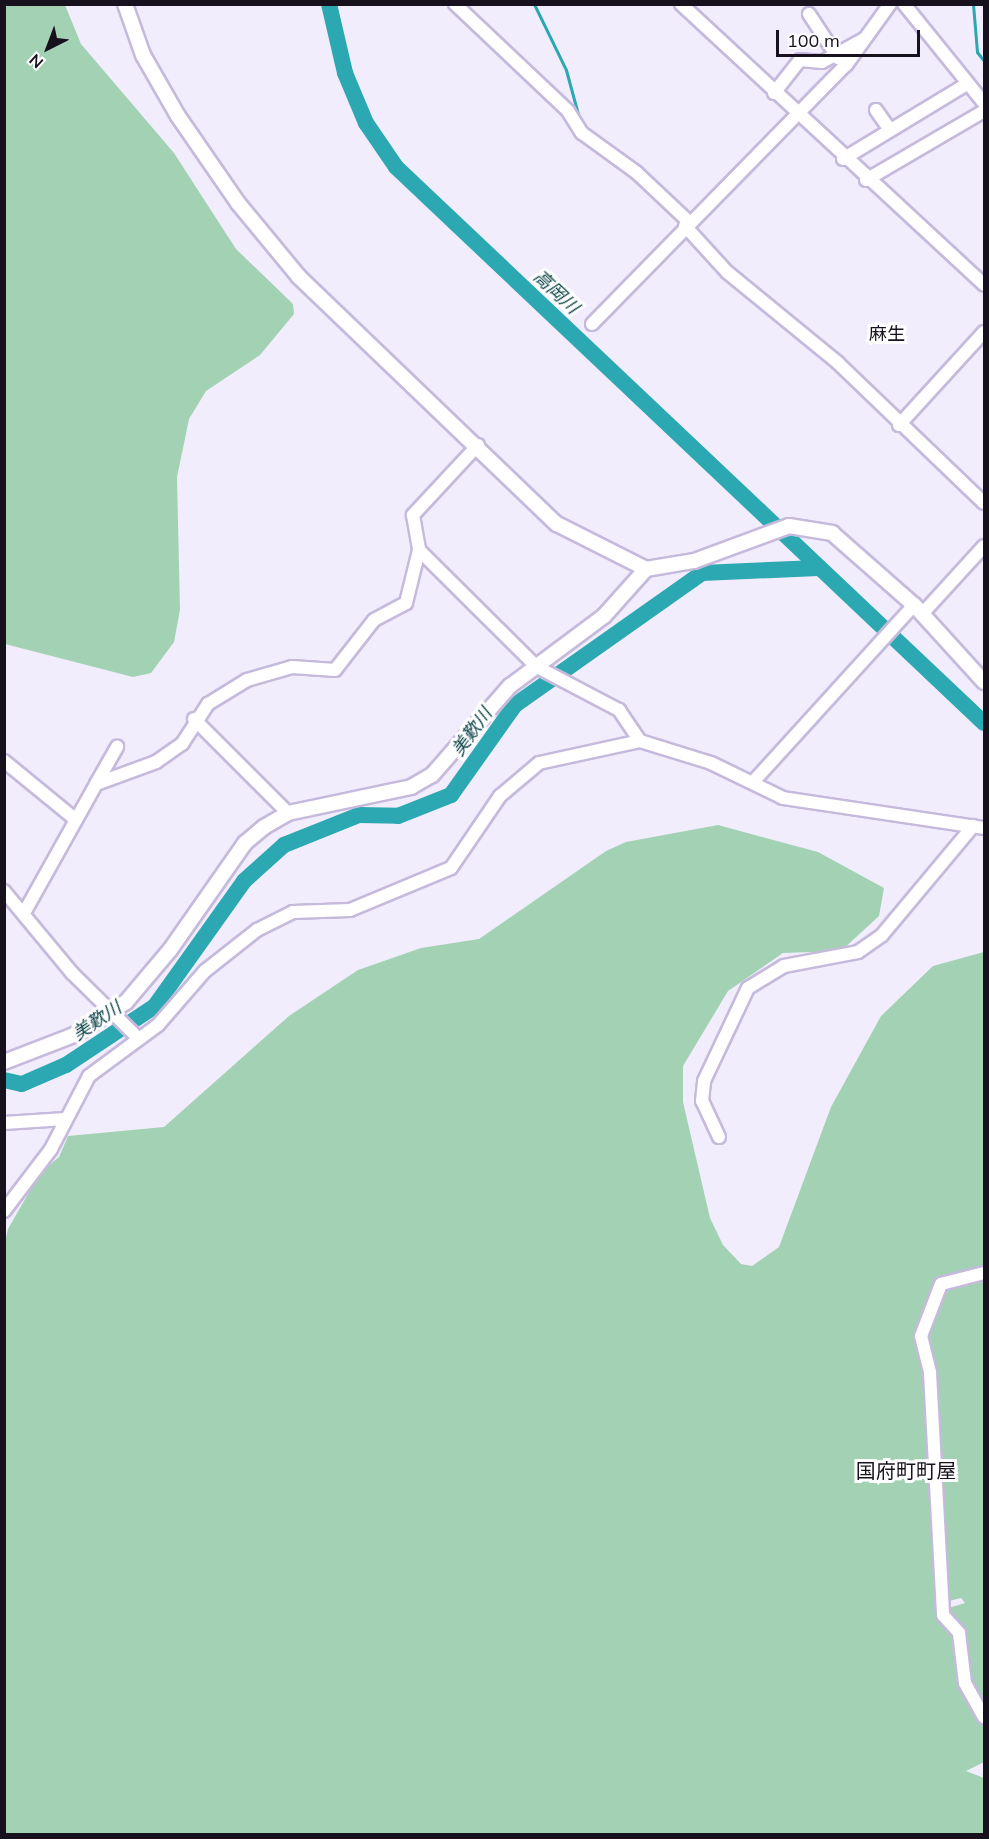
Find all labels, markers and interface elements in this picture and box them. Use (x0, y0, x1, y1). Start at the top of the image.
north arrow (18, 18, 78, 78)
scale bar (779, 18, 923, 56)
text: 100 m (787, 29, 840, 52)
text: N (25, 50, 47, 73)
water label: 高岡川 (529, 266, 583, 318)
district label: 麻生 (869, 323, 905, 345)
water label: 美歎川 (447, 704, 497, 760)
water label: 美歎川 (69, 997, 125, 1045)
district label: 国府町町屋 (856, 1458, 956, 1482)

